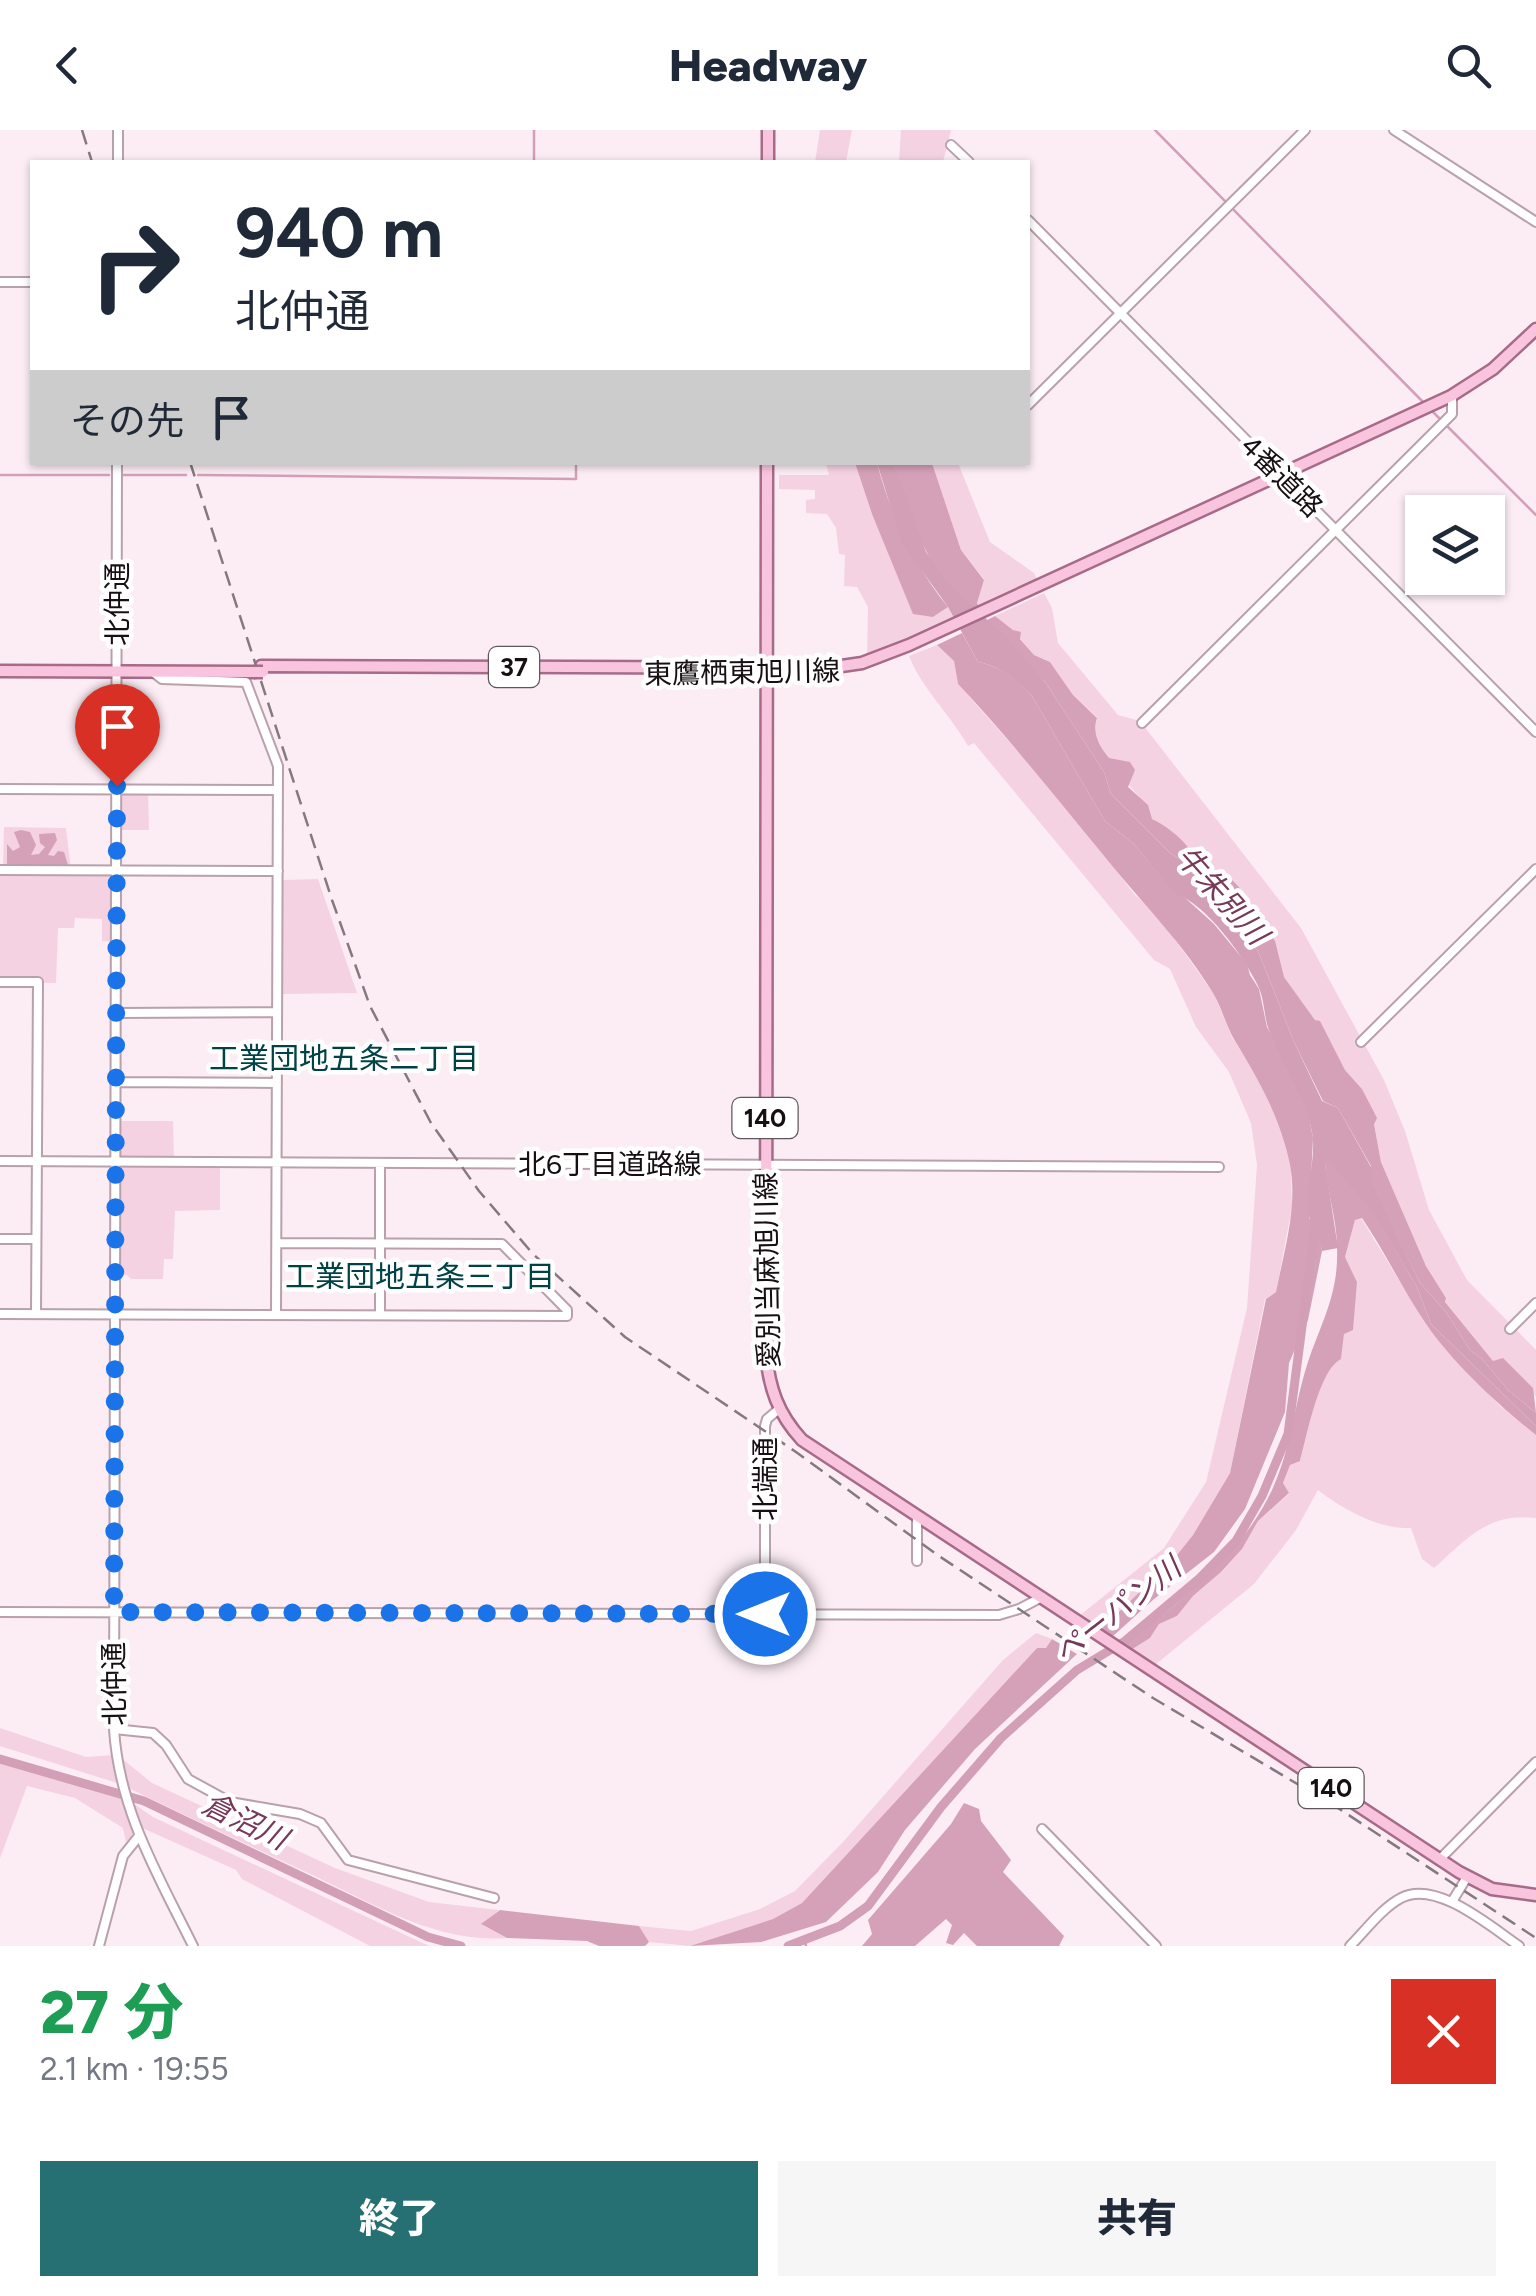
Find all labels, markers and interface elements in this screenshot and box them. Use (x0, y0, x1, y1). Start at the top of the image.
icon: back (40, 38, 95, 93)
text: Headway (669, 38, 867, 92)
icon: search (1441, 38, 1496, 93)
text: 940 m (235, 190, 443, 275)
icon: right (70, 200, 200, 330)
text: 北仲通 (235, 284, 370, 338)
icon: arrive (204, 390, 259, 445)
text: その先 (70, 398, 184, 444)
street label: 4番道路 (1234, 428, 1330, 524)
map controls (1405, 495, 1505, 595)
button: layers (1405, 495, 1505, 595)
street label: 北仲通 (100, 562, 134, 646)
road number: 37 (489, 647, 539, 687)
street label: 東鷹栖東旭川線 (644, 653, 840, 691)
pin (75, 684, 160, 787)
icon: arrive (90, 699, 145, 754)
water label: 牛朱別川 (1168, 838, 1278, 954)
district label: 工業団地五条二丁目 (209, 1040, 479, 1077)
road number: 140 (732, 1098, 798, 1138)
street label: 北6丁目道路線 (518, 1147, 702, 1181)
street label: 愛別当麻旭川線 (748, 1172, 786, 1368)
district label: 工業団地五条三丁目 (285, 1258, 555, 1295)
street label: 北端通 (748, 1437, 782, 1521)
water label: ペーパン川 (1046, 1547, 1190, 1671)
position arrow (713, 1562, 817, 1666)
street label: 北仲通 (96, 1642, 132, 1726)
road number: 140 (1298, 1768, 1364, 1808)
water label: 倉沼川 (196, 1785, 296, 1859)
text: 27 分 (40, 1976, 183, 2048)
button: close (1391, 1979, 1496, 2084)
text: 2.1 km · 19:55 (40, 2050, 229, 2088)
button: 終了 (40, 2161, 758, 2276)
button: 共有 (778, 2161, 1496, 2276)

